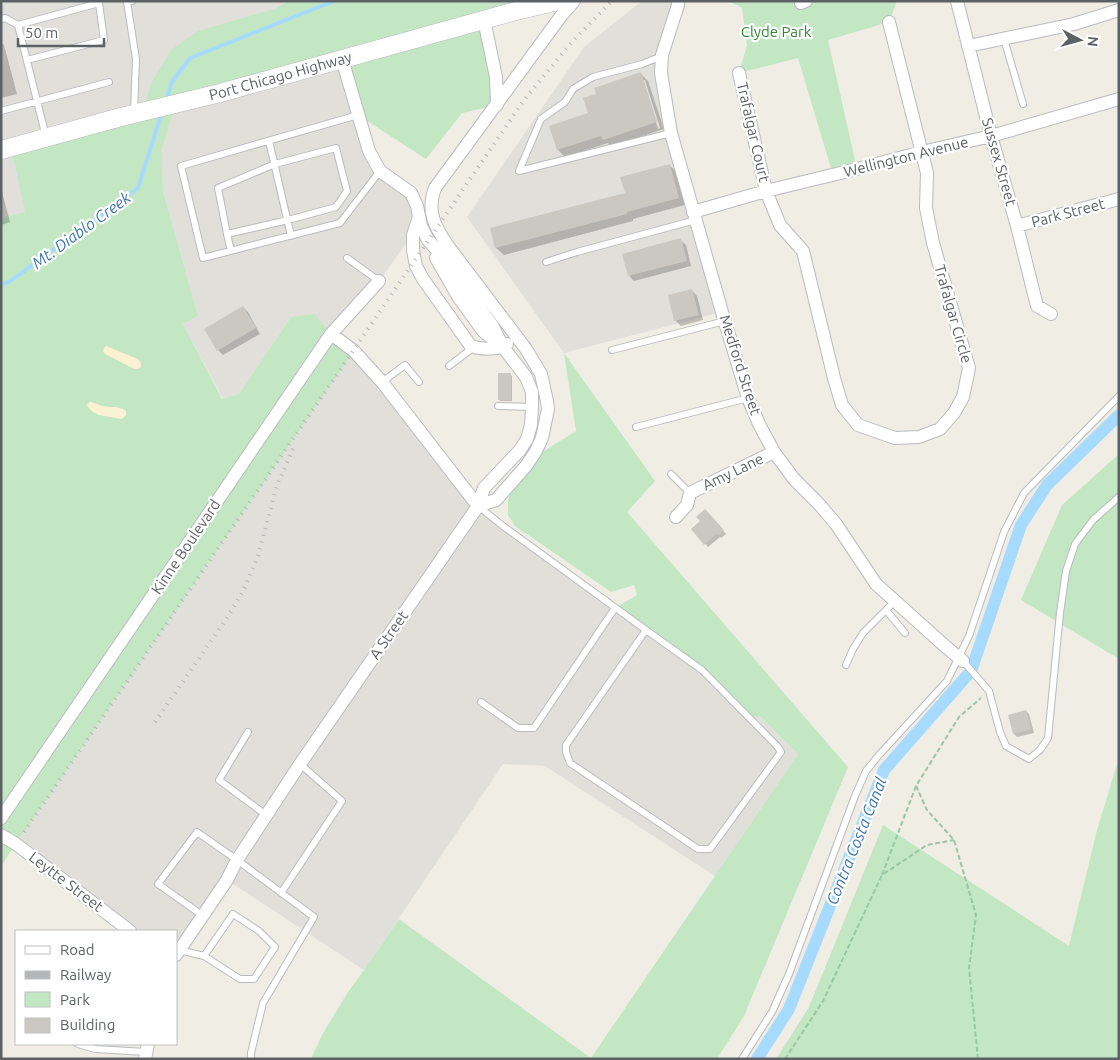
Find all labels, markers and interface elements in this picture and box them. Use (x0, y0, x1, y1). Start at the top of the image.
scale bar (18, 15, 104, 47)
north arrow (1055, 15, 1105, 65)
park label: Clyde Park (741, 23, 812, 40)
text: 50 m (25, 24, 58, 41)
text: N (1084, 35, 1101, 47)
street label: Port Chicago Highway (207, 48, 354, 103)
street label: Trafalgar Court (734, 80, 773, 184)
street label: Sussex Street (979, 116, 1020, 208)
street label: Wellington Avenue (842, 133, 970, 180)
water label: Mt. Diablo Creek (28, 188, 134, 272)
street label: Park Street (1029, 195, 1106, 230)
street label: Trafalgar Circle (931, 263, 976, 365)
street label: Medford Street (716, 313, 765, 417)
street label: Amy Lane (700, 450, 766, 494)
street label: Kinne Boulevard (148, 496, 224, 597)
street label: A Street (366, 607, 411, 662)
water label: Contra Costa Canal (822, 774, 890, 907)
street label: Leytte Street (26, 848, 107, 915)
legend (15, 930, 178, 1045)
text: Road (60, 941, 95, 958)
text: Railway (60, 966, 111, 983)
text: Park (60, 991, 90, 1008)
text: Building (60, 1016, 115, 1033)

